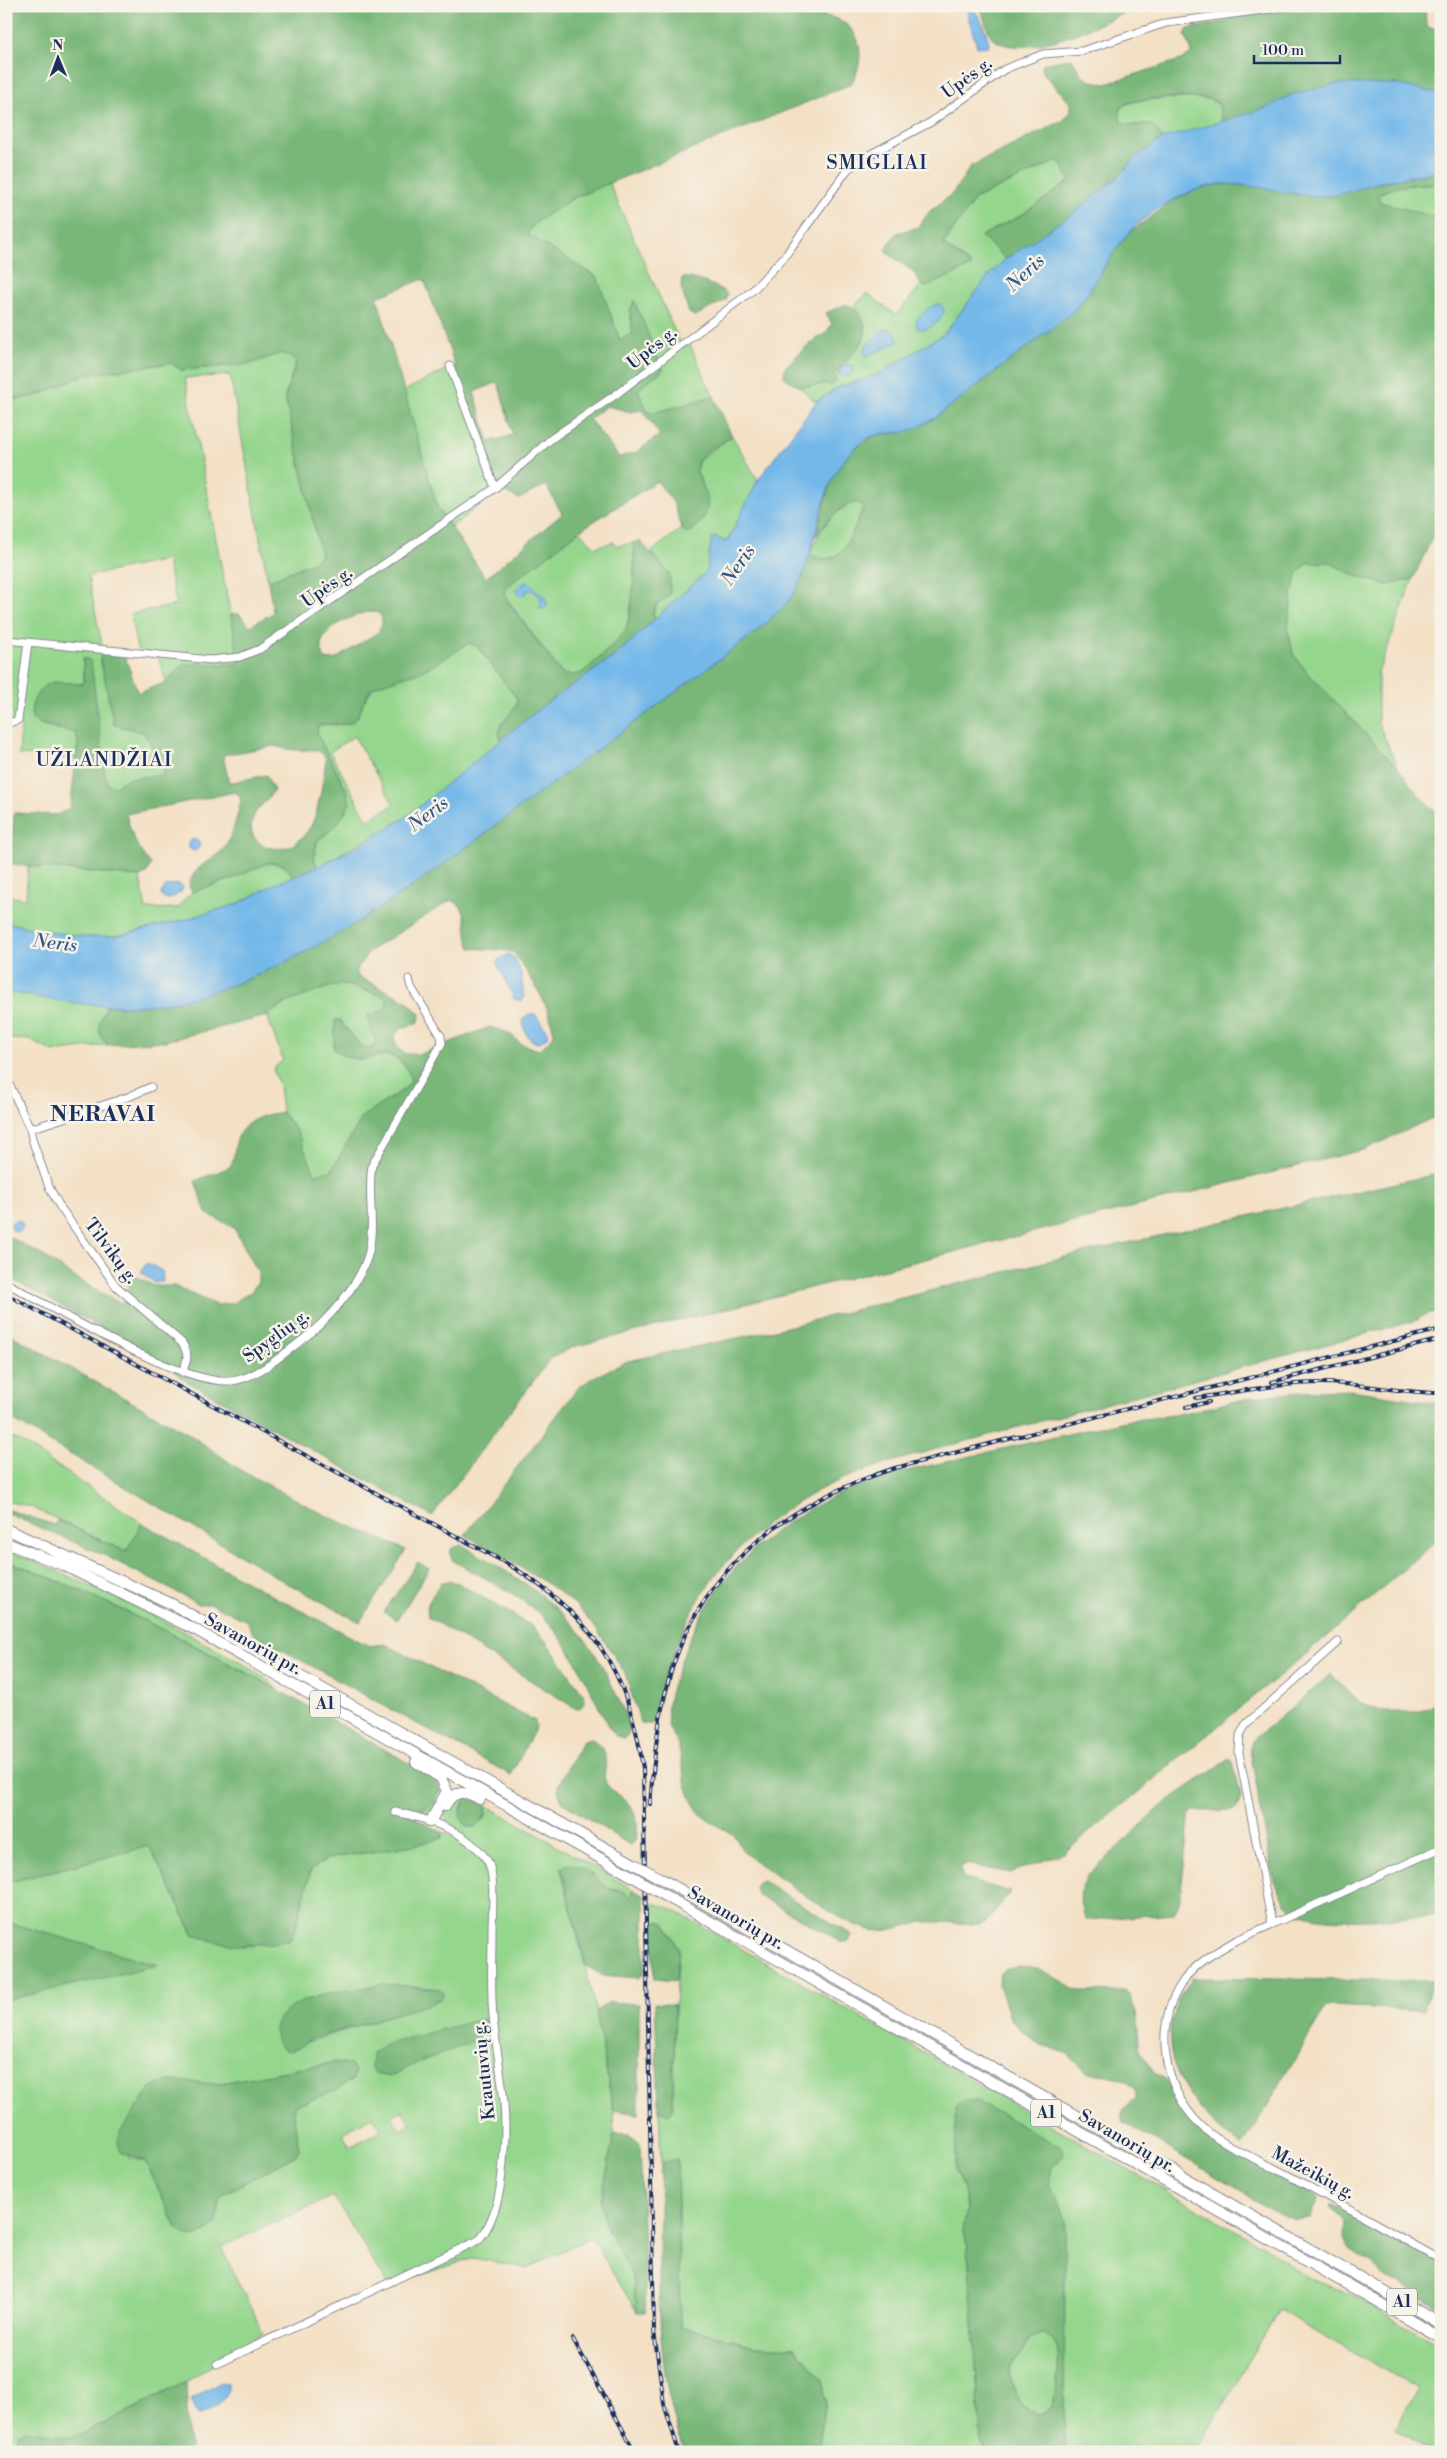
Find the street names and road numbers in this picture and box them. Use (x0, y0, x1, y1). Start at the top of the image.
street label: Upės g. (937, 52, 997, 104)
street label: Upės g. (622, 321, 682, 375)
street label: Upės g. (297, 561, 357, 613)
street label: Tilvikų g. (79, 1214, 143, 1288)
street label: Spyglių g. (238, 1304, 314, 1368)
street label: Savanorių pr. (200, 1608, 306, 1680)
road number: A1 (310, 1690, 340, 1718)
street label: Savanorių pr. (684, 1881, 788, 1955)
street label: Krautuvių g. (467, 2021, 501, 2121)
road number: A1 (1031, 2100, 1061, 2126)
street label: Savanorių pr. (1075, 2104, 1179, 2178)
street label: Mažeikių g. (1267, 2141, 1359, 2205)
road number: A1 (1387, 2288, 1417, 2316)

